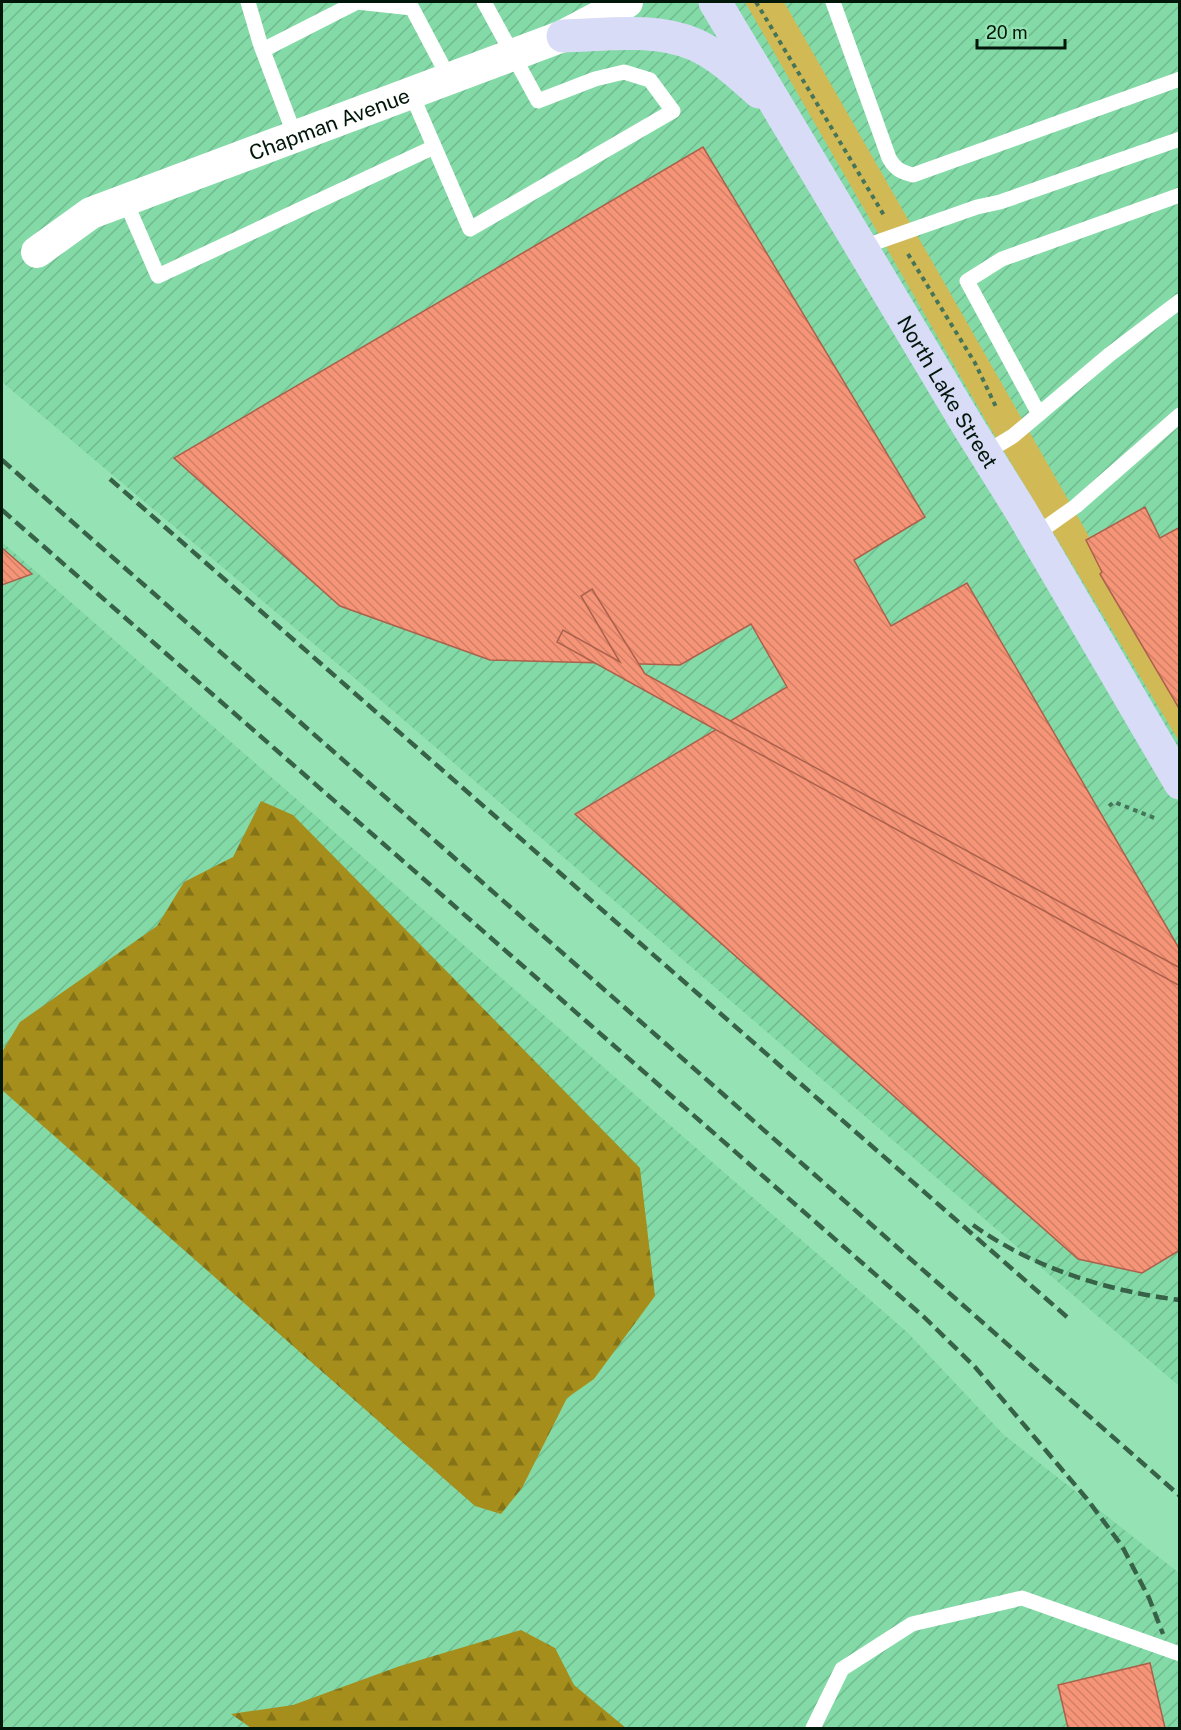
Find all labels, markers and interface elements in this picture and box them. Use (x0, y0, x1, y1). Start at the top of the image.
scale bar (977, 12, 1066, 50)
text: 20 m (986, 22, 1028, 43)
street label: Chapman Avenue (245, 82, 413, 165)
street label: North Lake Street (892, 311, 1004, 473)

